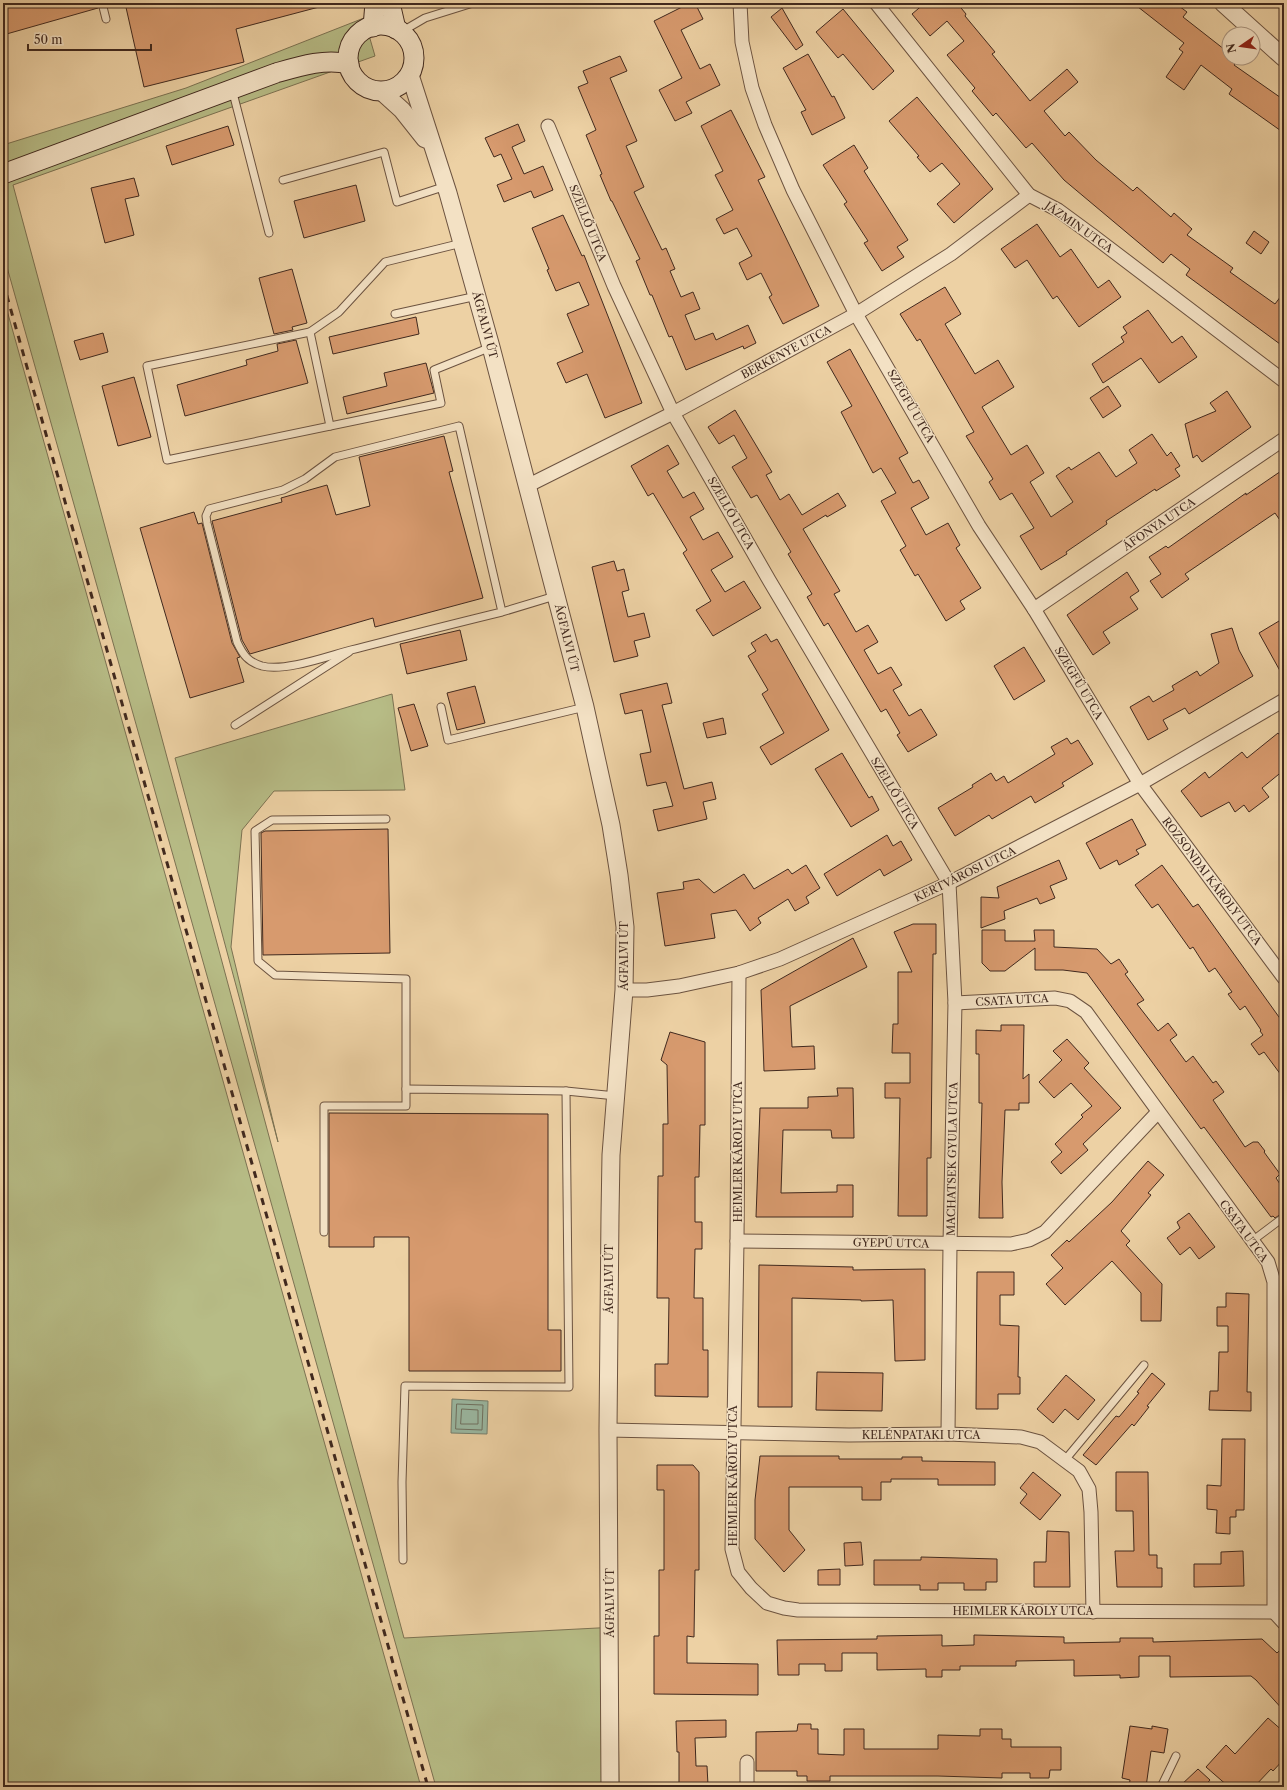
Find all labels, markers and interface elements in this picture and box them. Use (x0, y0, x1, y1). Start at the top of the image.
scale bar (28, 26, 151, 52)
north arrow (1221, 26, 1261, 66)
text: 50 m (34, 32, 63, 47)
text: N (1223, 42, 1239, 54)
street label: SZELLŐ UTCA (566, 183, 610, 264)
street label: JÁZMIN UTCA (1041, 197, 1117, 256)
street label: ÁGFALVI ÚT (469, 289, 501, 361)
street label: BERKENYE UTCA (739, 322, 834, 382)
street label: SZEGFŰ UTCA (884, 367, 938, 446)
street label: SZELLŐ UTCA (705, 474, 758, 553)
street label: ÁFONYA UTCA (1119, 494, 1199, 554)
street label: ÁGFALVI ÚT (552, 602, 582, 674)
street label: SZEGFŰ UTCA (1052, 644, 1107, 723)
street label: SZELLŐ UTCA (868, 754, 922, 832)
street label: ROZSONDAI KÁROLY UTCA (1159, 814, 1265, 948)
street label: KERTVÁROSI UTCA (912, 843, 1019, 905)
street label: ÁGFALVI ÚT (617, 921, 631, 992)
street label: CSATA UTCA (975, 991, 1050, 1009)
street label: HEIMLER KÁROLY UTCA (731, 1081, 745, 1223)
street label: MACHATSEK GYULA UTCA (944, 1081, 960, 1236)
street label: CSATA UTCA (1217, 1197, 1272, 1266)
street label: GYEPŰ UTCA (853, 1235, 930, 1251)
street label: ÁGFALVI ÚT (602, 1244, 616, 1315)
street label: HEIMLER KÁROLY UTCA (726, 1405, 740, 1547)
street label: KELÉNPATAKI UTCA (862, 1428, 981, 1442)
street label: ÁGFALVI ÚT (603, 1568, 617, 1639)
street label: HEIMLER KÁROLY UTCA (952, 1604, 1094, 1618)

